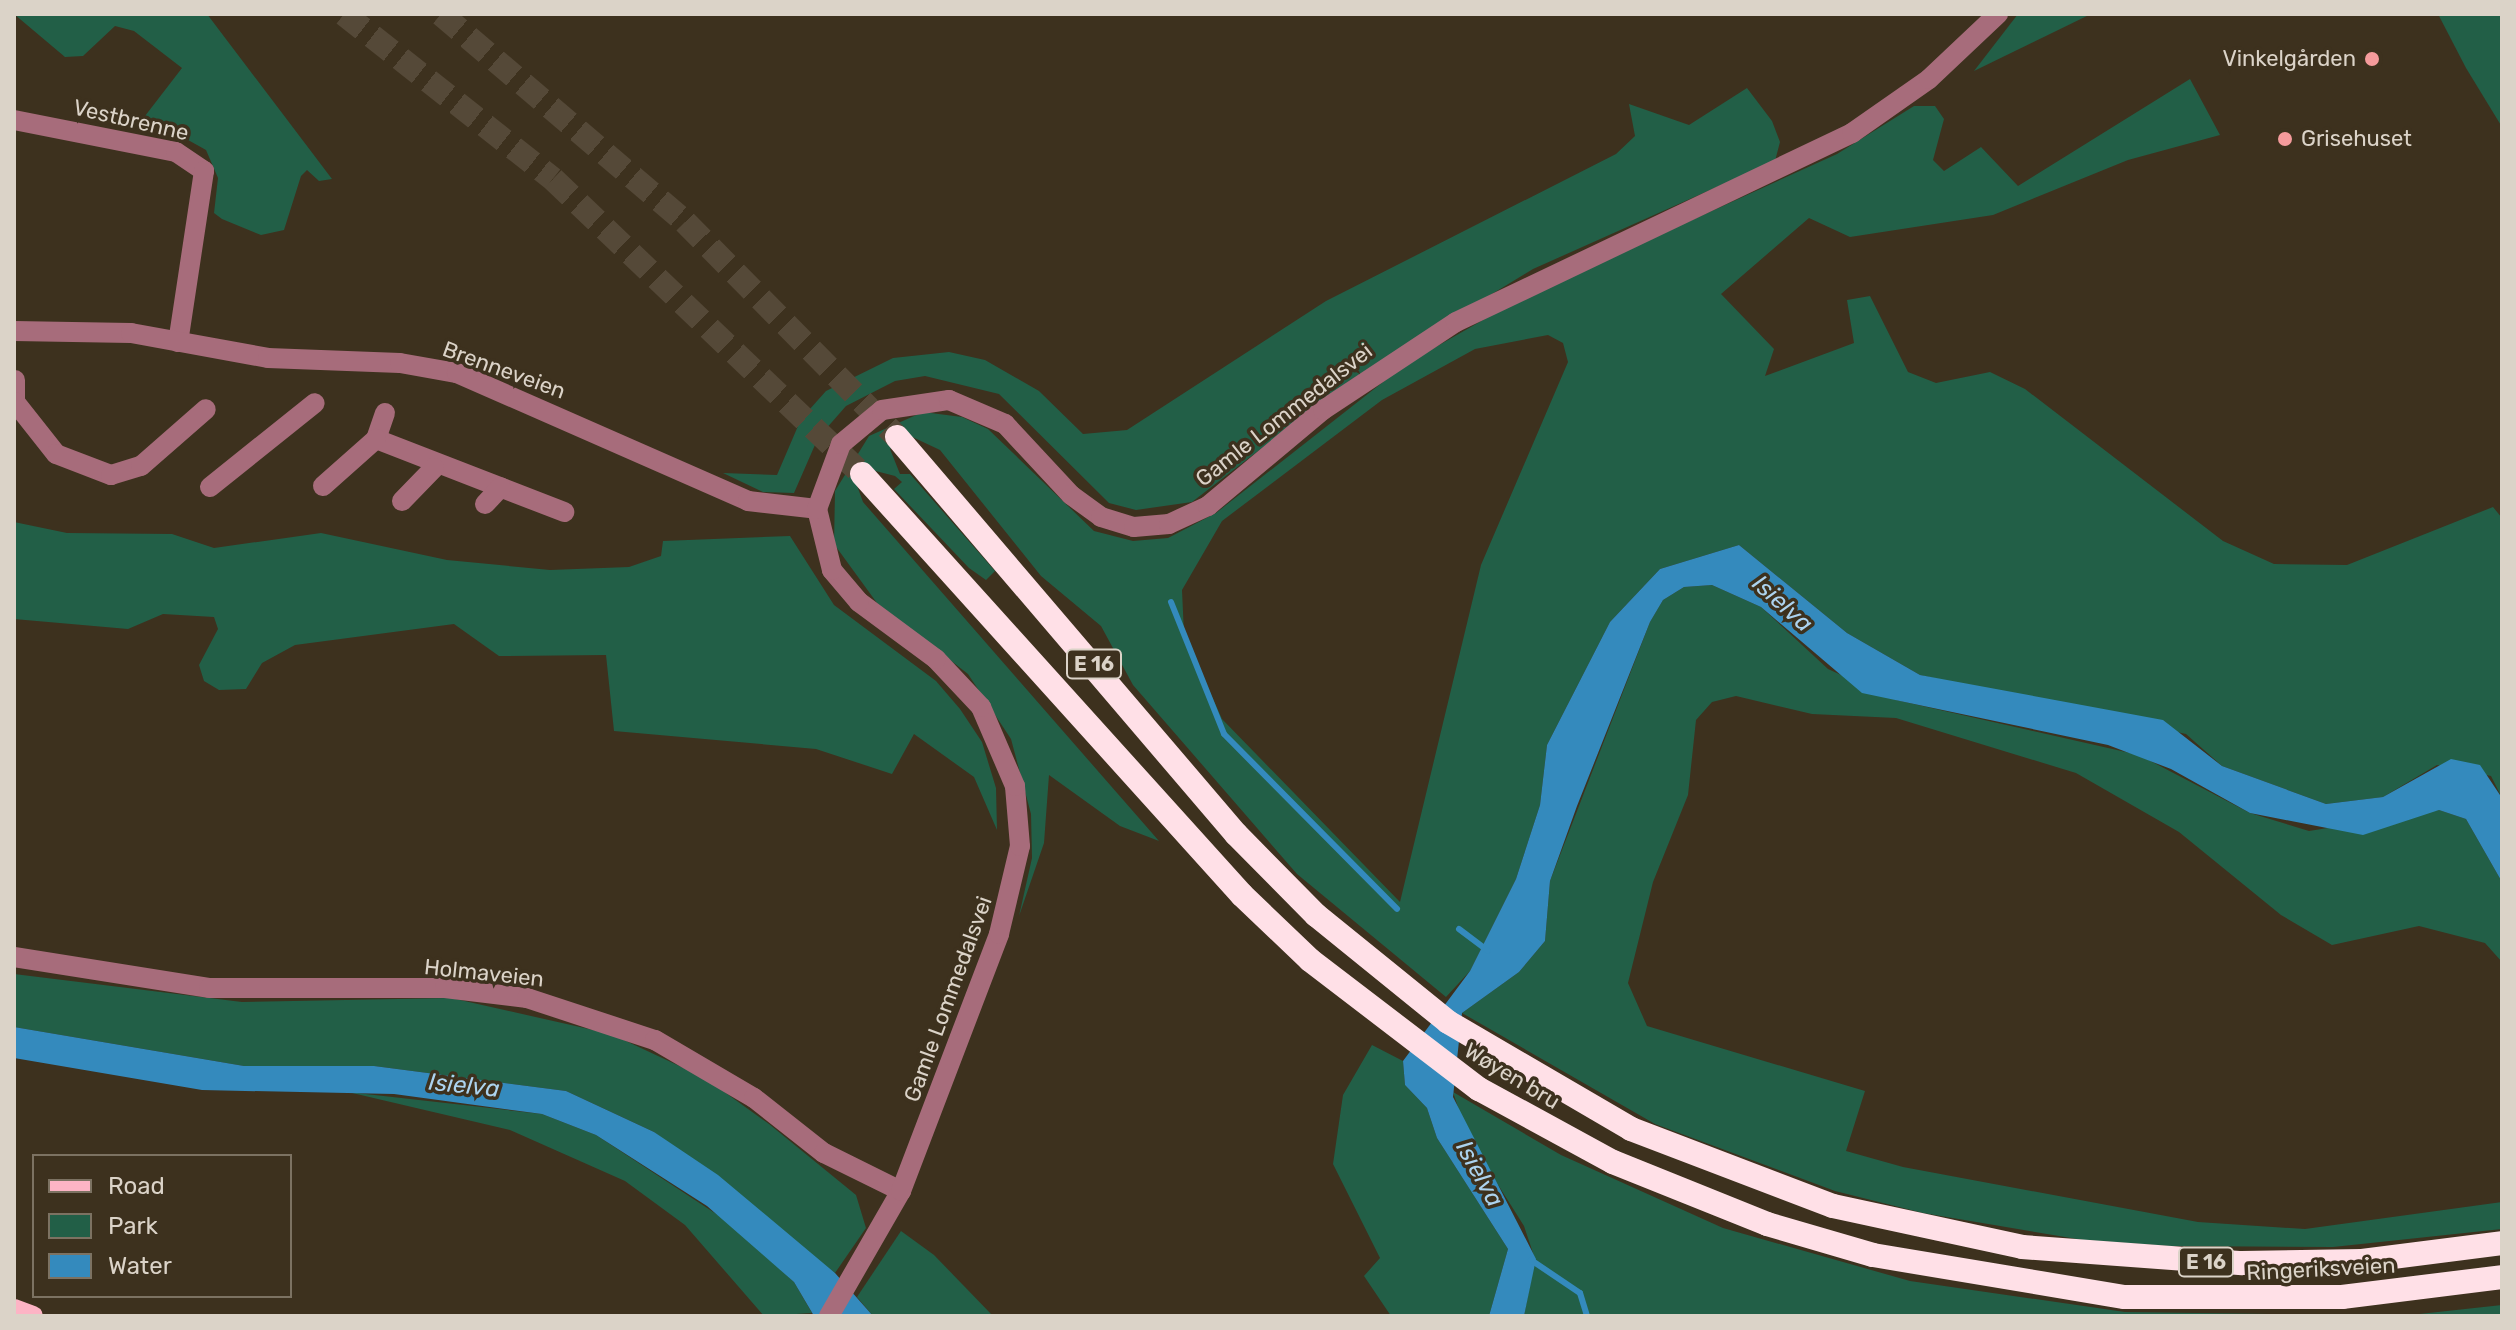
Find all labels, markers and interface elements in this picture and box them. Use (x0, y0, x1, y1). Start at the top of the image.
place label: Vinkelgården (2222, 46, 2356, 72)
marker: Vinkelgården (2363, 50, 2381, 68)
street label: Vestbrenne (71, 94, 191, 146)
place label: Grisehuset (2301, 126, 2412, 152)
marker: Grisehuset (2276, 130, 2294, 148)
street label: Brenneveien (439, 336, 569, 404)
street label: Gamle Lommedalsvei (1190, 338, 1378, 492)
water label: Isielva (1746, 569, 1818, 639)
road number: E 16 (1066, 648, 1122, 680)
street label: Gamle Lommedalsvei (899, 893, 997, 1105)
street label: Holmaveien (423, 954, 545, 992)
street label: Wøyen bru (1459, 1037, 1565, 1115)
water label: Isielva (427, 1068, 501, 1104)
water label: Isielva (1449, 1136, 1509, 1212)
legend (32, 1154, 292, 1298)
text: Road (108, 1172, 165, 1200)
text: Park (108, 1212, 158, 1240)
road number: E 16 (2178, 1246, 2234, 1278)
text: Water (108, 1252, 172, 1280)
street label: Ringeriksveien (2246, 1252, 2396, 1286)

